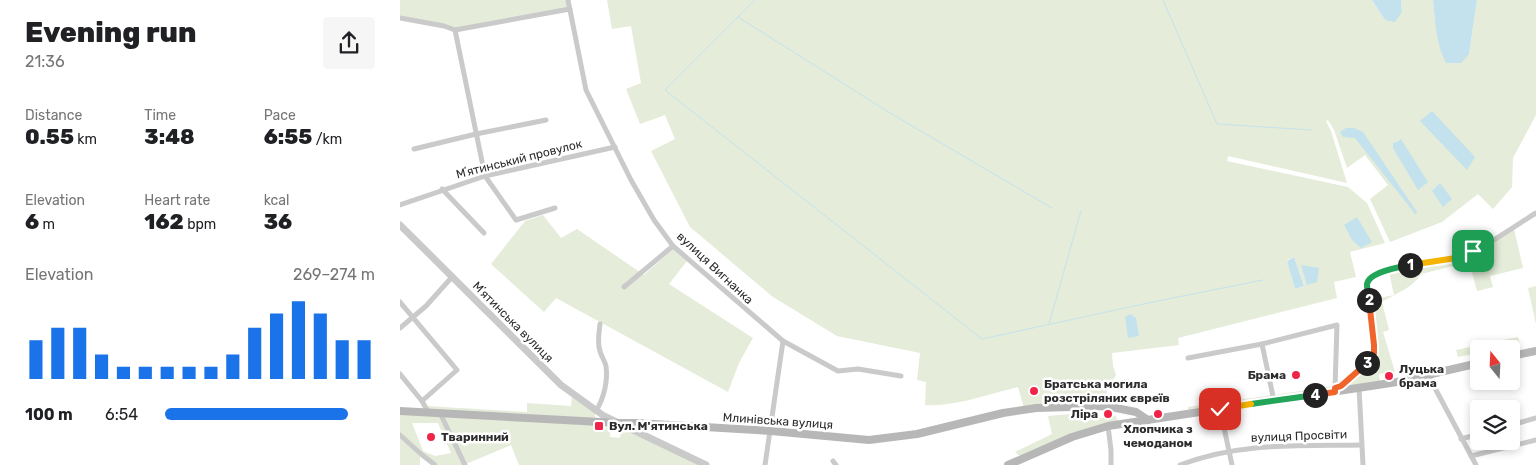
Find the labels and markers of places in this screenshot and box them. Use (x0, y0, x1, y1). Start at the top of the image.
pin (1452, 230, 1494, 272)
pin: 1 (1398, 252, 1422, 278)
pin: 2 (1356, 288, 1382, 312)
pin: 3 (1354, 350, 1380, 376)
place label: Луцька брама (1399, 362, 1444, 390)
place label: Брама (1248, 368, 1286, 382)
marker: Брама (1290, 369, 1302, 381)
marker: Луцька брама (1383, 370, 1395, 382)
place label: Братська могила розстріляних євреїв (1044, 377, 1170, 405)
pin: 4 (1302, 382, 1328, 408)
marker: Братська могила розстріляних євреїв (1028, 385, 1040, 397)
pin (1199, 388, 1241, 430)
place label: Ліра (1071, 407, 1098, 421)
marker: Ліра (1102, 408, 1114, 420)
marker: Хлопчика з чемоданом (1152, 408, 1164, 420)
place label: Вул. М'ятинська (609, 419, 708, 433)
marker: Вул. М'ятинська (593, 420, 605, 432)
place label: Хлопчика з чемоданом (1123, 422, 1193, 450)
place label: Тваринний (441, 430, 509, 444)
marker: Тваринний (425, 431, 437, 443)

